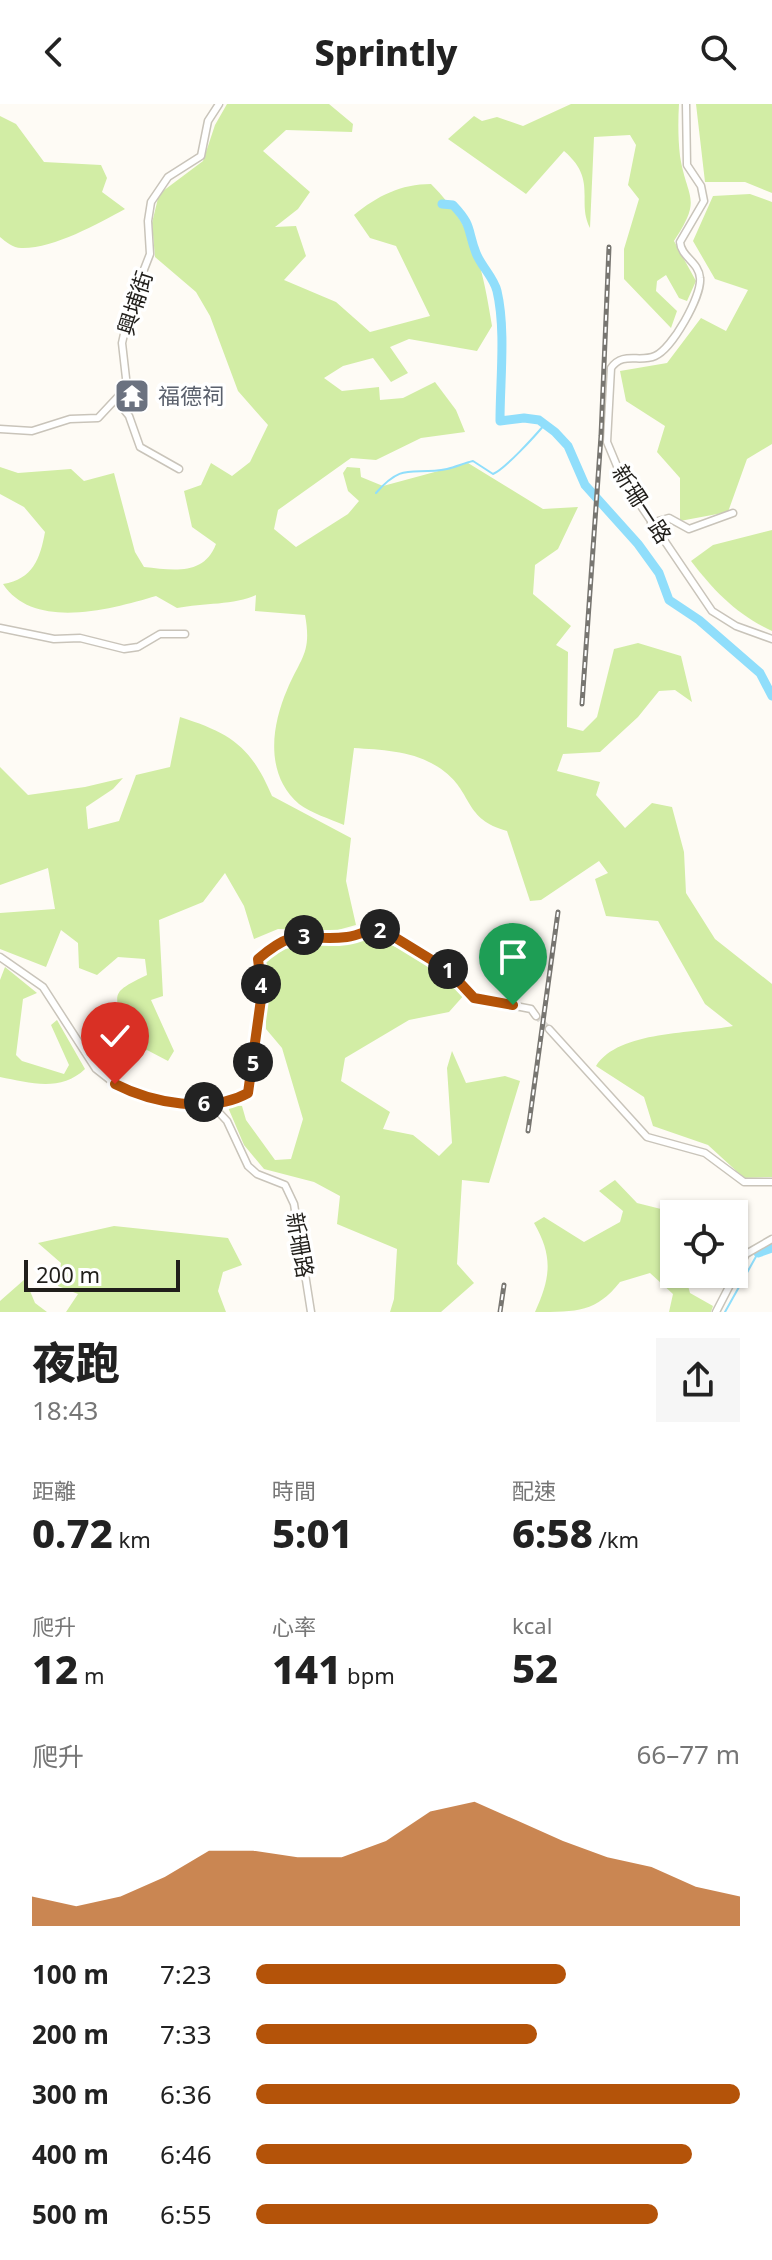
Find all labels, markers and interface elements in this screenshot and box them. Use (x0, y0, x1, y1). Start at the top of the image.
text: Sprintly (315, 28, 457, 77)
icon: back (32, 30, 76, 74)
icon: search (696, 30, 740, 74)
street label: 興埔街 (110, 267, 159, 339)
temple icon: 福德祠 (113, 377, 151, 415)
place label: 福德祠 (158, 380, 224, 410)
street label: 新珊一路 (606, 458, 679, 549)
pin: 2 (360, 909, 400, 949)
text: 2 (374, 914, 386, 944)
pin: 3 (284, 915, 324, 955)
text: 3 (298, 920, 310, 950)
pin (479, 923, 547, 1005)
icon: arrive (491, 935, 535, 979)
pin: 1 (428, 949, 468, 989)
text: 1 (442, 954, 454, 984)
pin: 4 (241, 964, 281, 1004)
text: 4 (255, 969, 267, 999)
pin (81, 1002, 149, 1084)
icon: check (93, 1014, 137, 1058)
pin: 5 (233, 1042, 273, 1082)
text: 5 (247, 1047, 259, 1077)
pin: 6 (184, 1082, 224, 1122)
text: 6 (198, 1087, 210, 1117)
map controls (660, 1200, 748, 1288)
button: locate (660, 1200, 748, 1288)
street label: 新珊路 (280, 1210, 321, 1280)
scale bar (24, 1256, 180, 1292)
text: 200 m (36, 1259, 100, 1289)
text: 夜跑 (32, 1332, 120, 1392)
button: share (656, 1338, 740, 1422)
text: 18:43 (32, 1392, 98, 1428)
text: 距離 (32, 1475, 76, 1505)
text: 時間 (272, 1475, 316, 1505)
text: 配速 (512, 1475, 556, 1505)
text: 0.72 (32, 1505, 113, 1560)
text: 5:01 (272, 1505, 353, 1560)
text: 6:58 (512, 1505, 593, 1560)
text: km (113, 1524, 151, 1554)
text: /km (593, 1524, 639, 1554)
text: kcal (512, 1610, 552, 1640)
text: 爬升 (32, 1611, 76, 1641)
text: 心率 (272, 1611, 316, 1641)
text: 52 (512, 1640, 558, 1695)
text: 12 (32, 1641, 78, 1696)
text: 141 (272, 1641, 341, 1696)
text: m (78, 1660, 105, 1690)
text: bpm (341, 1660, 395, 1690)
text: 66–77 m (636, 1736, 740, 1772)
text: 爬升 (32, 1738, 84, 1774)
text: 100 m (32, 1956, 109, 1992)
text: 7:23 (160, 1956, 212, 1992)
text: 200 m (32, 2016, 109, 2052)
text: 7:33 (160, 2016, 212, 2052)
text: 300 m (32, 2076, 109, 2112)
text: 6:36 (160, 2076, 212, 2112)
text: 400 m (32, 2136, 109, 2172)
text: 6:46 (160, 2136, 212, 2172)
text: 500 m (32, 2196, 109, 2232)
text: 6:55 (160, 2196, 212, 2232)

